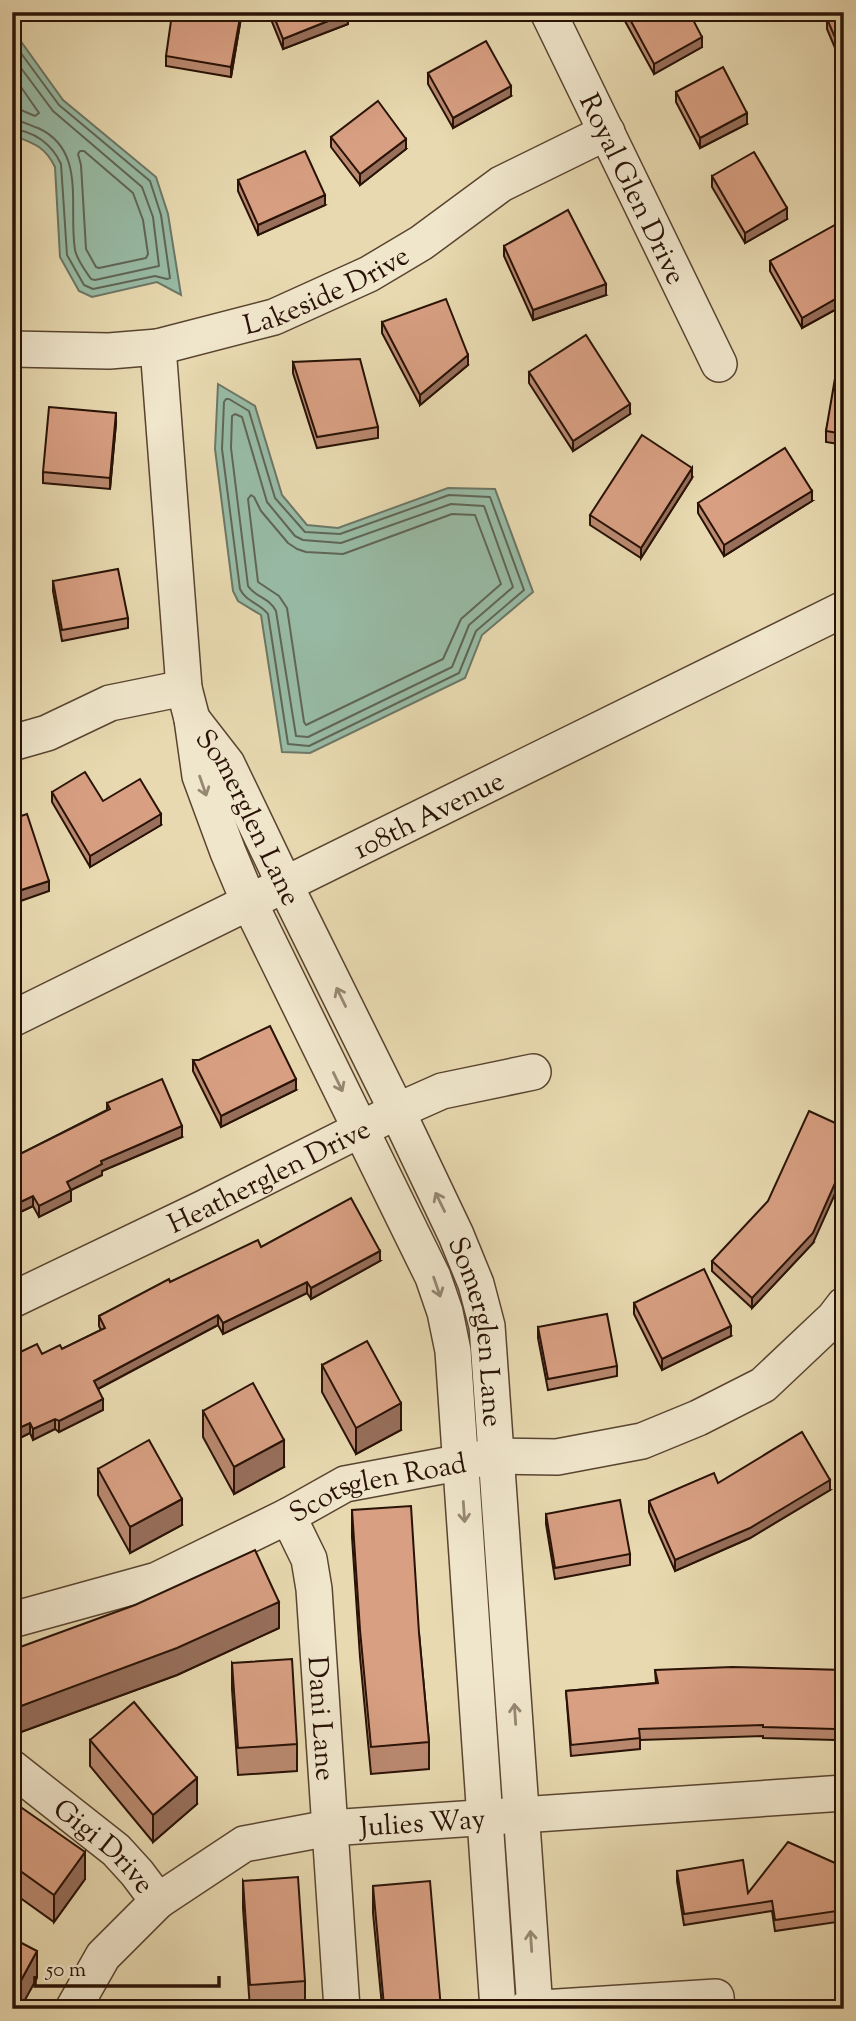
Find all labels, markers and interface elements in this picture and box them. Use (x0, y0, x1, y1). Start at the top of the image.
street label: Royal Glen Drive (568, 87, 694, 292)
street label: Lakeside Drive (240, 237, 418, 347)
street label: Somerglen Lane (184, 722, 309, 913)
street label: 108th Avenue (347, 762, 512, 871)
one-way arrow (198, 774, 210, 796)
one-way arrow (333, 988, 347, 1008)
one-way arrow (331, 1071, 345, 1092)
street label: Heatherglen Drive (162, 1111, 378, 1245)
one-way arrow (433, 1192, 447, 1213)
street label: Somerglen Lane (436, 1231, 511, 1429)
one-way arrow (432, 1275, 444, 1297)
street label: Scotsglen Road (283, 1445, 470, 1534)
one-way arrow (458, 1500, 471, 1522)
street label: Dani Lane (296, 1655, 344, 1782)
one-way arrow (508, 1703, 521, 1725)
street label: Gigi Drive (43, 1791, 163, 1903)
street label: Julies Way (356, 1800, 487, 1849)
one-way arrow (524, 1930, 537, 1952)
scale bar (35, 1944, 219, 1988)
text: 50 m (45, 1956, 86, 1986)

